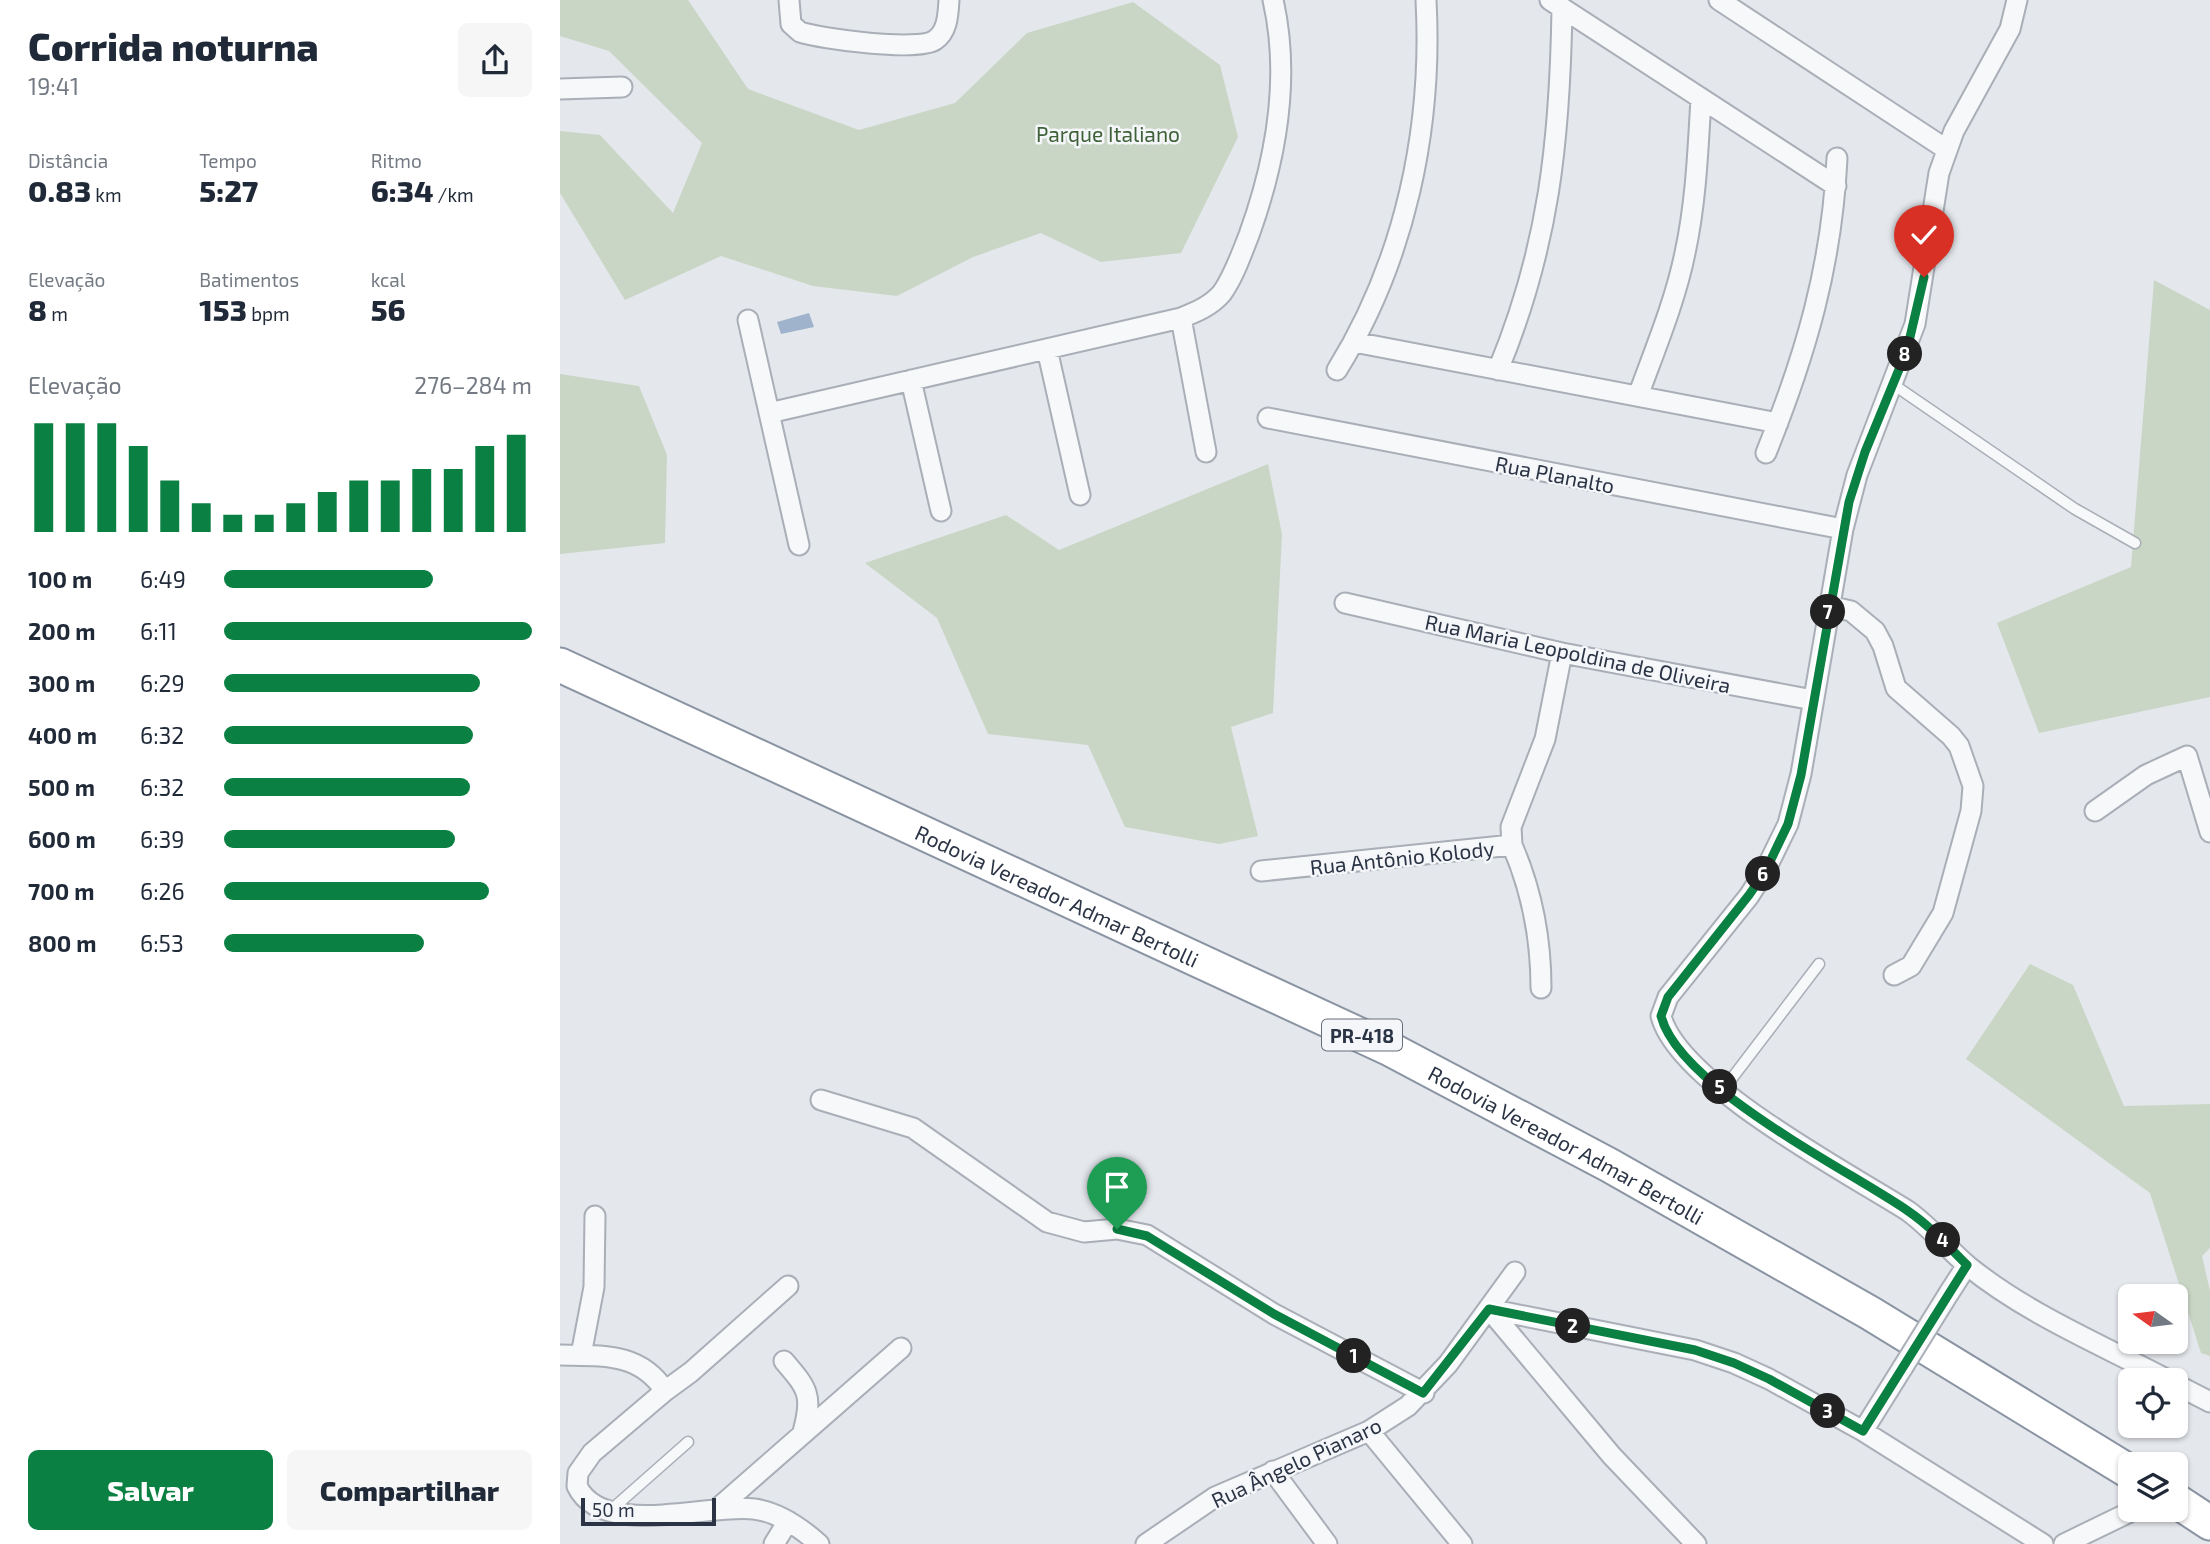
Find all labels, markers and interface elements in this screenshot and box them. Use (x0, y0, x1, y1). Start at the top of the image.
text: Corrida noturna (28, 23, 319, 69)
button: share (458, 23, 532, 97)
text: 19:41 (28, 72, 79, 100)
park label: Parque Italiano (1036, 121, 1180, 146)
text: Distância (28, 149, 108, 172)
text: Tempo (199, 149, 257, 172)
text: Ritmo (371, 149, 422, 172)
text: 0.83 (28, 172, 91, 208)
text: 5:27 (199, 172, 258, 208)
text: 6:34 (371, 172, 433, 208)
text: km (91, 183, 122, 206)
text: /km (433, 183, 474, 206)
pin (1894, 205, 1954, 277)
icon: check (1905, 216, 1943, 254)
text: Elevação (28, 268, 105, 291)
text: Batimentos (199, 268, 299, 291)
text: kcal (371, 268, 405, 291)
text: 8 (28, 291, 47, 327)
text: 153 (199, 291, 247, 327)
text: 56 (371, 291, 406, 327)
text: m (47, 302, 68, 325)
text: bpm (247, 302, 290, 325)
pin: 8 (1888, 336, 1922, 372)
text: 8 (1899, 342, 1910, 365)
text: Elevação (28, 371, 122, 399)
text: 276–284 m (414, 371, 532, 399)
street label: Rua Planalto (1493, 450, 1617, 498)
text: 100 m (28, 565, 92, 593)
text: 6:49 (140, 565, 186, 593)
pin: 7 (1810, 594, 1846, 630)
text: 7 (1822, 600, 1833, 623)
street label: Rua Maria Leopoldina de Oliveira (1423, 608, 1733, 698)
text: 200 m (28, 617, 96, 645)
text: 6:11 (140, 617, 177, 645)
text: 300 m (28, 669, 95, 697)
text: 6:29 (140, 669, 185, 697)
text: 400 m (28, 721, 97, 749)
text: 6:32 (140, 721, 184, 749)
text: 500 m (28, 773, 95, 801)
text: 6:32 (140, 773, 184, 801)
street label: Rodovia Vereador Admar Bertolli (912, 819, 1203, 971)
text: 600 m (28, 825, 96, 853)
text: 6:39 (140, 825, 185, 853)
street label: Rua Antônio Kolody (1309, 835, 1495, 879)
pin: 6 (1746, 856, 1780, 892)
text: 6 (1757, 862, 1768, 885)
text: 700 m (28, 877, 94, 905)
text: 6:26 (140, 877, 185, 905)
text: 800 m (28, 929, 97, 957)
text: 6:53 (140, 929, 184, 957)
road number: PR-418 (1322, 1020, 1402, 1050)
street label: Rodovia Vereador Admar Bertolli (1425, 1059, 1708, 1229)
pin: 5 (1702, 1070, 1738, 1104)
text: 5 (1714, 1075, 1725, 1098)
pin (1087, 1157, 1147, 1229)
icon: arrive (1098, 1168, 1136, 1206)
pin: 4 (1926, 1222, 1960, 1258)
text: 4 (1936, 1228, 1949, 1251)
north arrow (2118, 1284, 2188, 1354)
map controls (2118, 1284, 2188, 1522)
pin: 2 (1556, 1308, 1590, 1344)
text: 2 (1567, 1314, 1578, 1337)
pin: 1 (1336, 1338, 1372, 1374)
text: 1 (1349, 1344, 1358, 1367)
button: locate (2118, 1368, 2188, 1438)
pin: 3 (1810, 1394, 1846, 1428)
text: 3 (1822, 1399, 1833, 1422)
street label: Rua Ângelo Pianaro (1207, 1412, 1385, 1512)
button: Salvar (28, 1450, 273, 1530)
button: Compartilhar (287, 1450, 532, 1530)
button: layers (2118, 1452, 2188, 1522)
scale bar (581, 1495, 716, 1527)
text: 50 m (592, 1498, 635, 1521)

